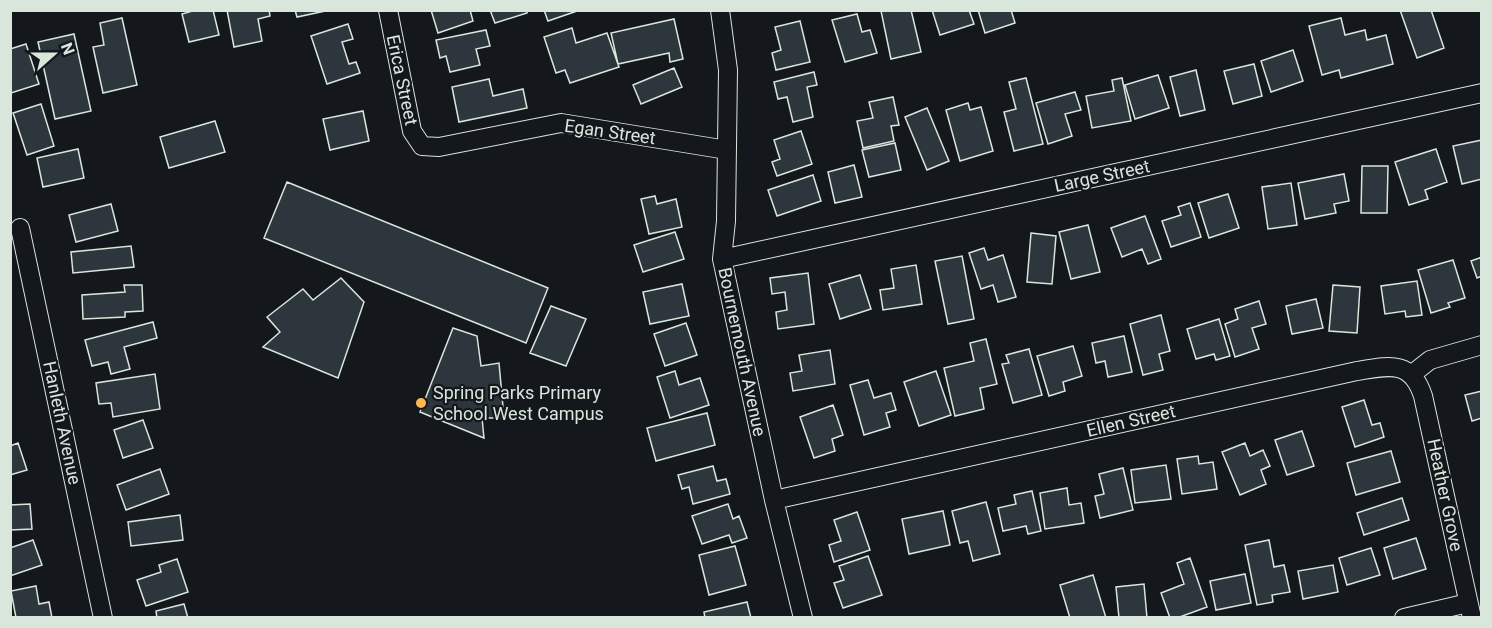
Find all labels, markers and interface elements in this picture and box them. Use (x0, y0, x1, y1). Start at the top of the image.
north arrow (24, 24, 84, 84)
street label: Erica Street (383, 33, 422, 127)
text: N (57, 40, 78, 57)
street label: Egan Street (563, 115, 657, 148)
street label: Large Street (1052, 155, 1152, 196)
street label: Bournemouth Avenue (714, 266, 771, 438)
street label: Hanleth Avenue (39, 359, 86, 487)
place label: Spring Parks Primary School West Campus (433, 382, 604, 424)
marker: Spring Parks Primary School West Campus (414, 396, 428, 410)
street label: Ellen Street (1084, 400, 1177, 441)
street label: Heather Grove (1423, 437, 1468, 553)

